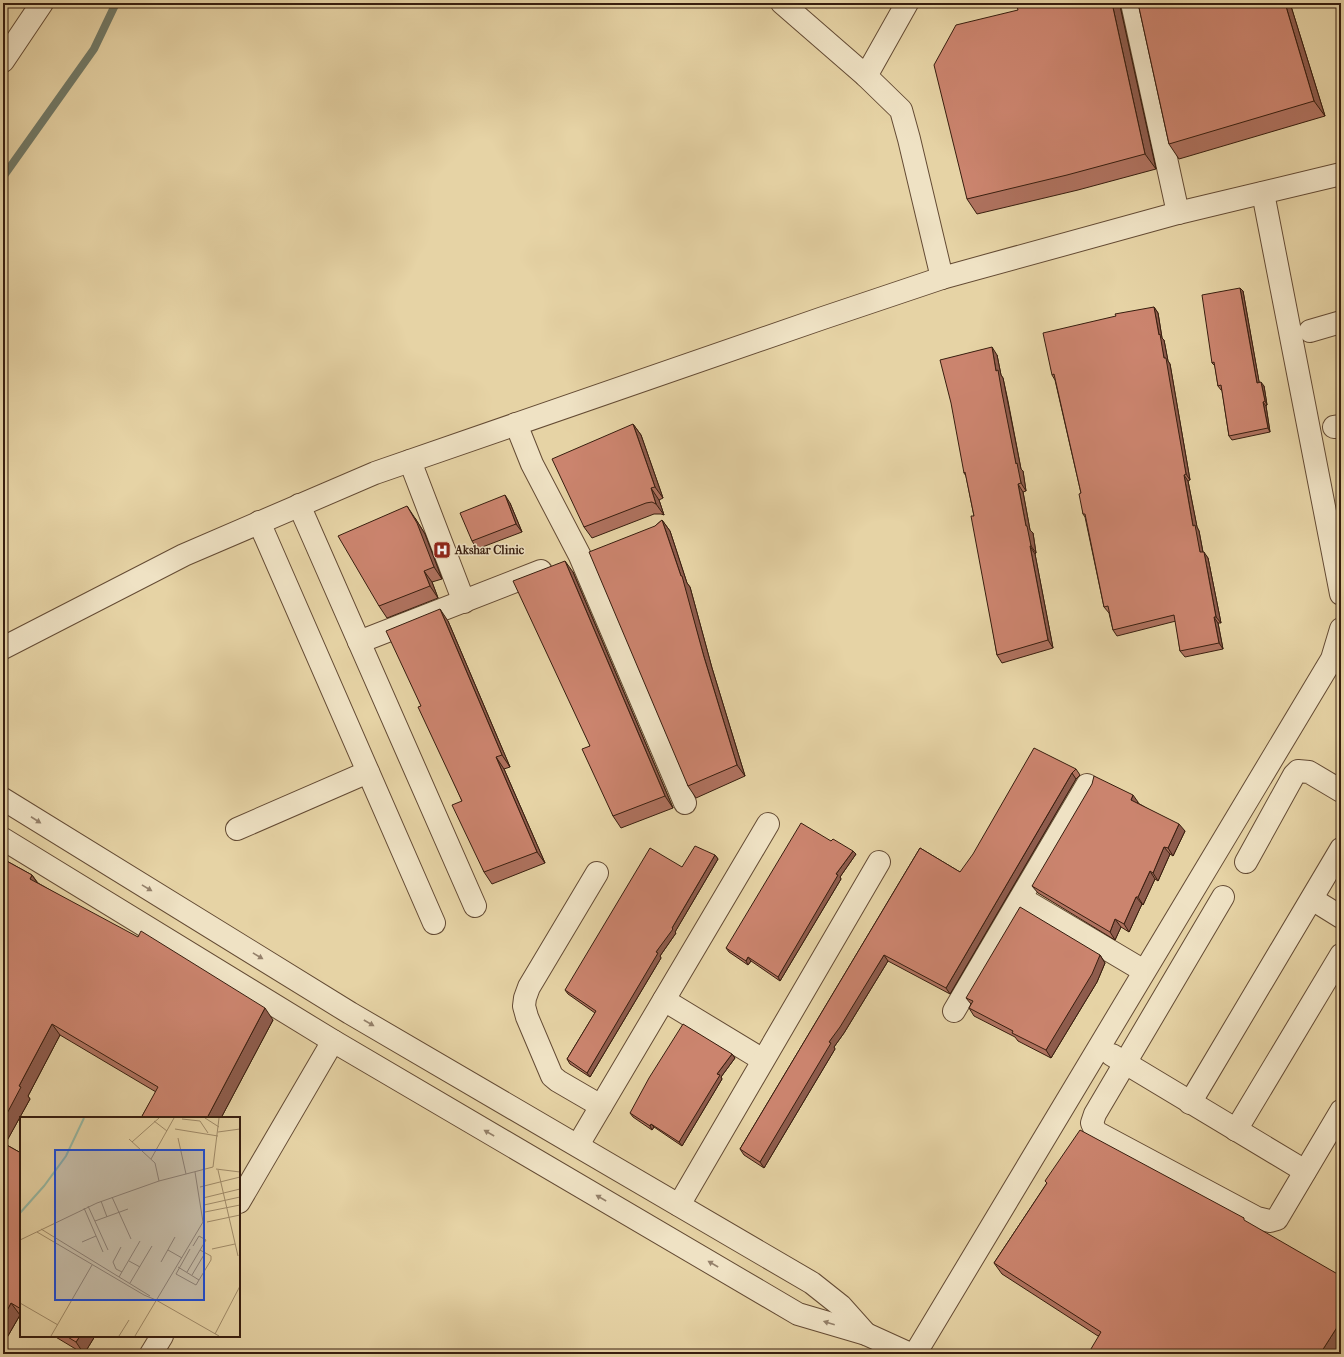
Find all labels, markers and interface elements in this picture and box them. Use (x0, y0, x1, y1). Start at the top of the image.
hospital icon: Akshar Clinic (432, 540, 452, 560)
place label: Akshar Clinic (454, 543, 525, 557)
one-way arrow (31, 816, 41, 824)
one-way arrow (142, 884, 152, 892)
one-way arrow (252, 952, 263, 959)
one-way arrow (363, 1020, 375, 1027)
inset map (20, 1117, 240, 1337)
one-way arrow (483, 1129, 495, 1136)
one-way arrow (595, 1195, 607, 1202)
one-way arrow (707, 1261, 719, 1268)
one-way arrow (822, 1320, 834, 1326)

